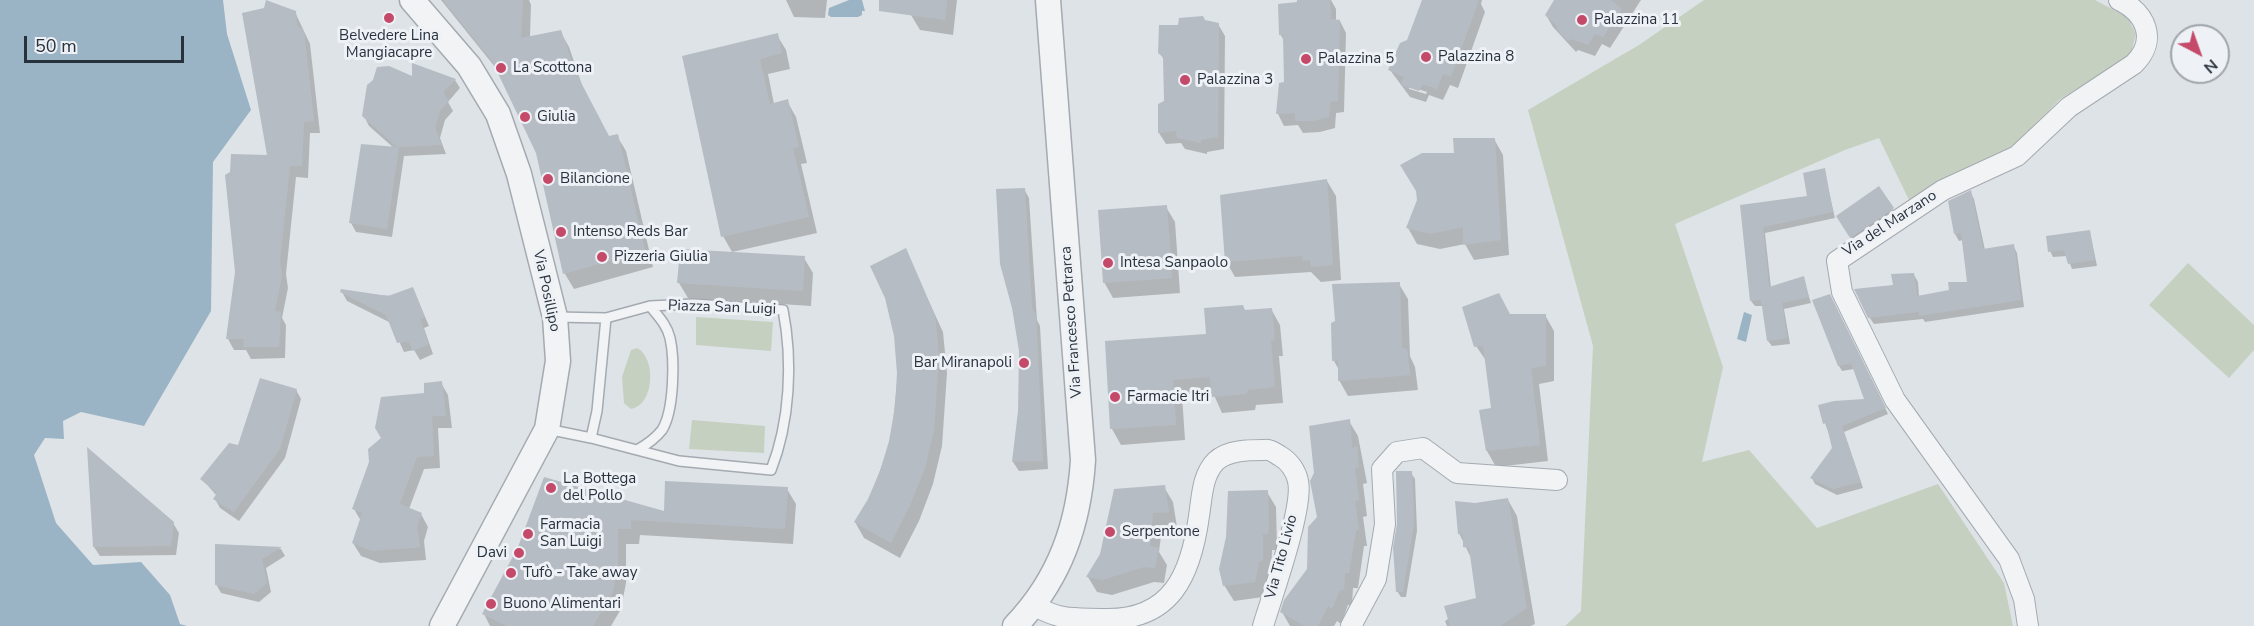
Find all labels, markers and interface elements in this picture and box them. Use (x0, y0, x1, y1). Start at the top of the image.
marker: Belvedere Lina Mangiacapre (382, 11, 396, 25)
place label: Palazzina 11 (1594, 11, 1679, 29)
marker: Palazzina 11 (1575, 13, 1589, 27)
scale bar (27, 24, 188, 62)
north arrow (2170, 24, 2230, 84)
place label: Belvedere Lina Mangiacapre (339, 27, 439, 62)
text: 50 m (35, 34, 77, 58)
place label: Palazzina 8 (1438, 48, 1514, 66)
place label: Palazzina 5 (1318, 50, 1394, 68)
marker: Palazzina 8 (1419, 50, 1433, 64)
marker: Palazzina 5 (1299, 52, 1313, 66)
text: N (2199, 54, 2222, 78)
place label: La Scottona (513, 59, 592, 77)
marker: La Scottona (494, 61, 508, 75)
place label: Palazzina 3 (1197, 71, 1273, 89)
marker: Palazzina 3 (1178, 73, 1192, 87)
place label: Giulia (537, 108, 576, 126)
marker: Giulia (518, 110, 532, 124)
place label: Bilancione (560, 170, 630, 188)
marker: Bilancione (541, 172, 555, 186)
street label: Via del Marzano (1840, 187, 1940, 261)
place label: Intenso Reds Bar (573, 223, 688, 241)
marker: Intenso Reds Bar (554, 225, 568, 239)
street label: Via Francesco Petrarca (1058, 245, 1086, 399)
street label: Via Posillipo (529, 248, 563, 334)
place label: Pizzeria Giulia (614, 248, 708, 266)
marker: Pizzeria Giulia (595, 250, 609, 264)
place label: Intesa Sanpaolo (1120, 254, 1228, 272)
marker: Intesa Sanpaolo (1101, 256, 1115, 270)
street label: Piazza San Luigi (668, 297, 776, 319)
place label: Bar Miranapoli (914, 354, 1012, 372)
marker: Bar Miranapoli (1017, 356, 1031, 370)
place label: Farmacie Itri (1127, 388, 1209, 406)
marker: Farmacie Itri (1108, 390, 1122, 404)
place label: La Bottega del Pollo (563, 470, 636, 505)
marker: La Bottega del Pollo (544, 481, 558, 495)
street label: Via Tito Livio (1262, 513, 1302, 601)
place label: Farmacia San Luigi (540, 516, 602, 551)
place label: Serpentone (1122, 523, 1200, 541)
marker: Serpentone (1103, 525, 1117, 539)
marker: Farmacia San Luigi (521, 527, 535, 541)
place label: Davi (477, 544, 507, 562)
marker: Davi (512, 546, 526, 560)
place label: Tufò - Take away (523, 564, 637, 582)
marker: Tufò - Take away (504, 566, 518, 580)
place label: Buono Alimentari (503, 595, 621, 613)
marker: Buono Alimentari (484, 597, 498, 611)

